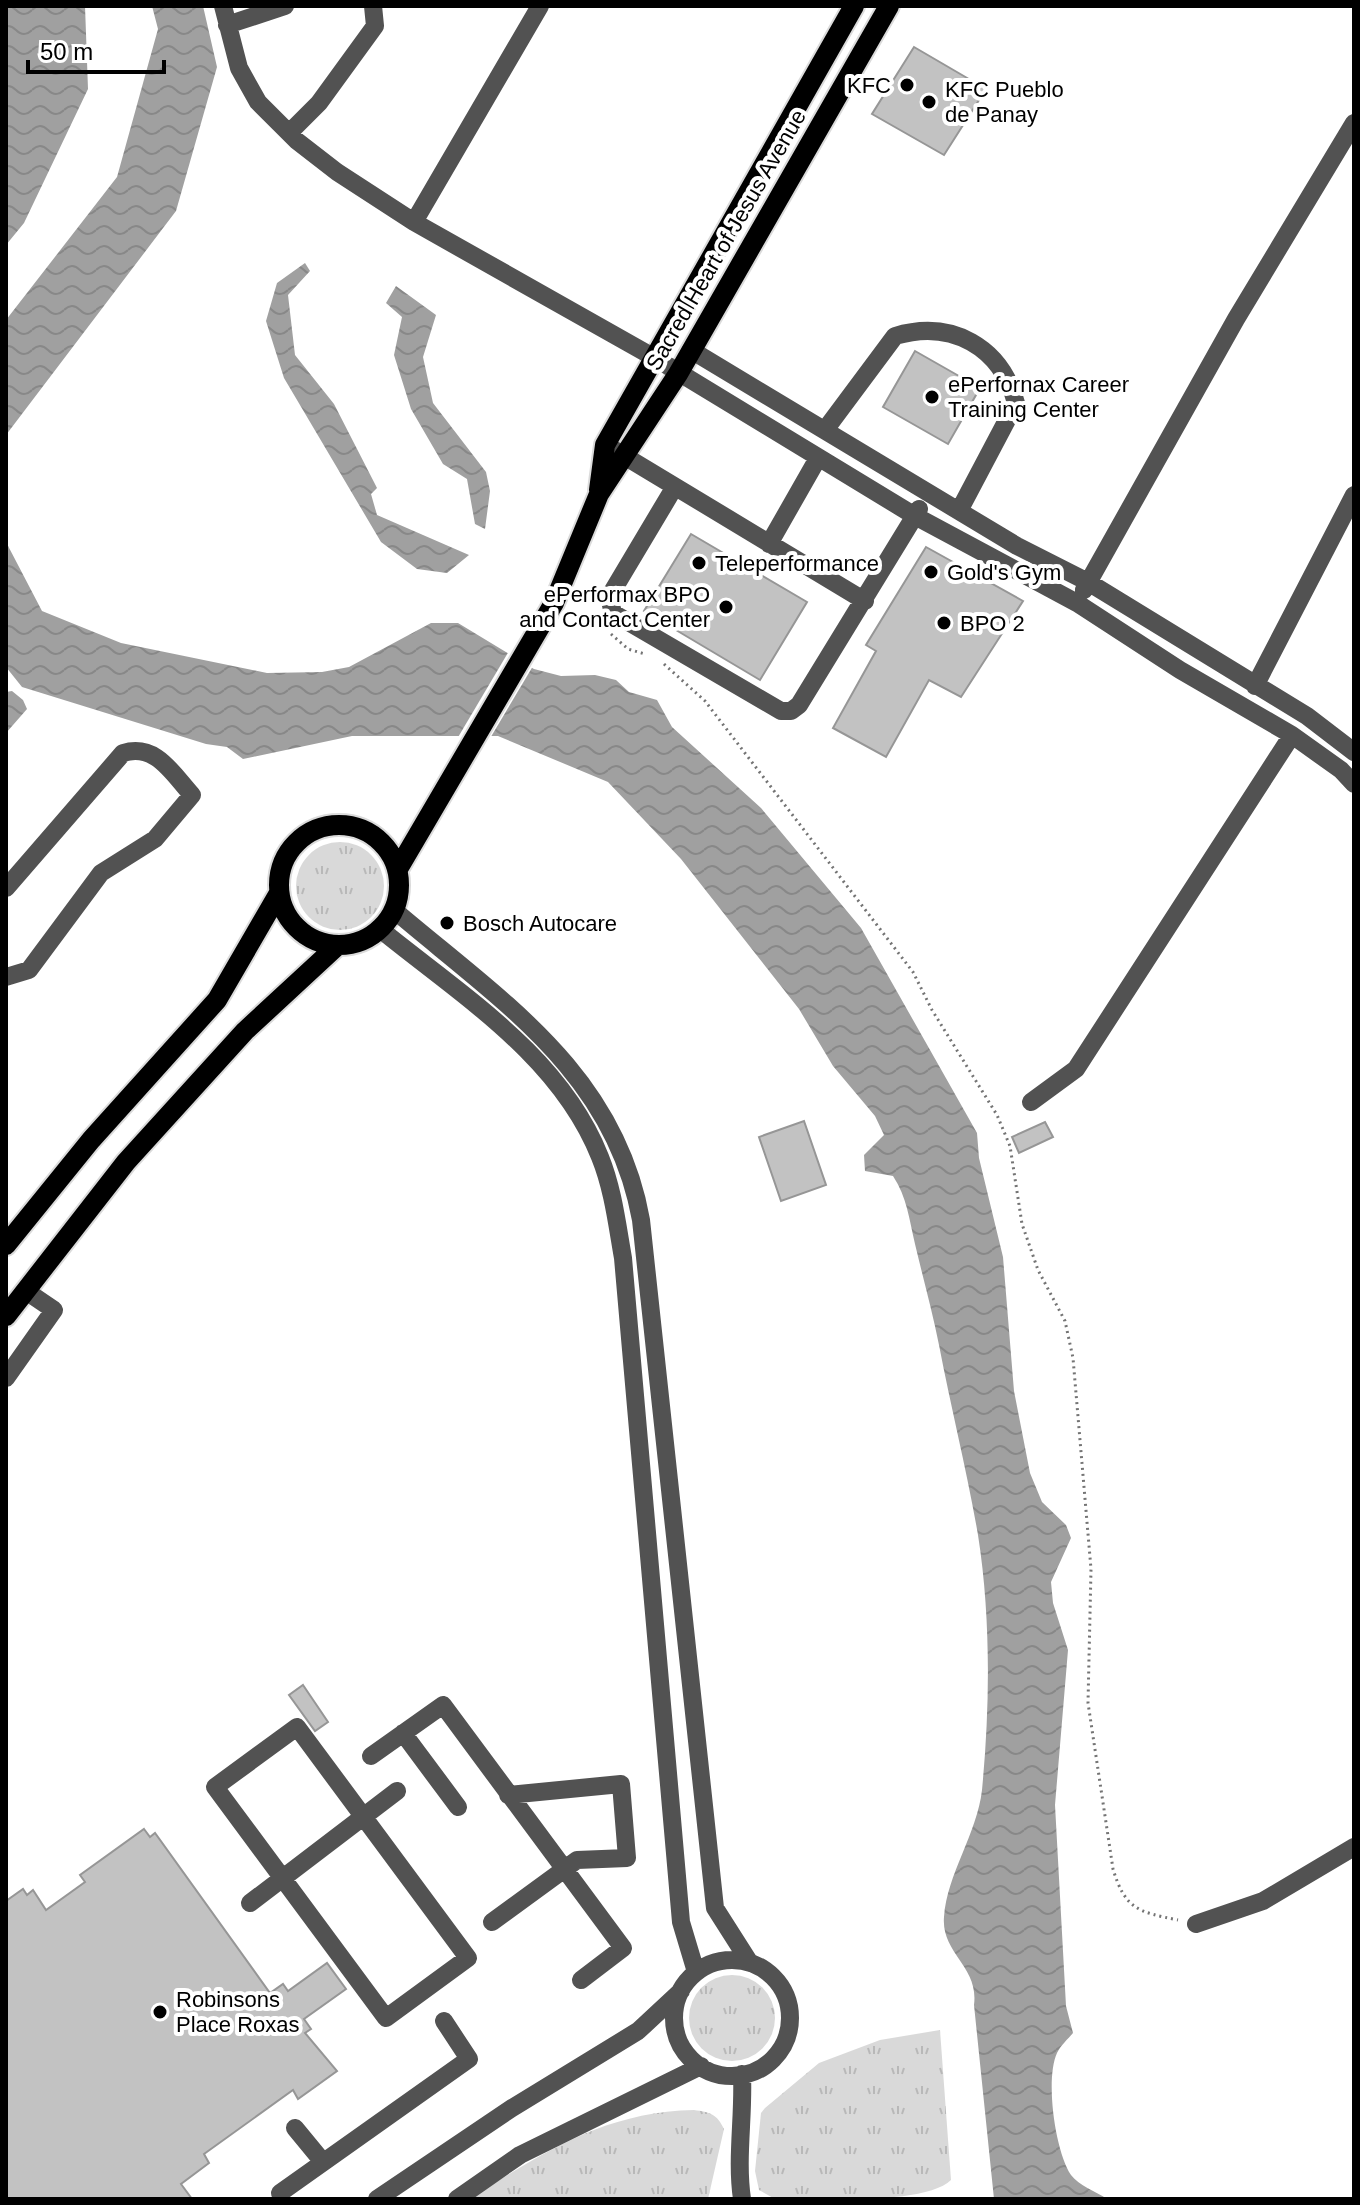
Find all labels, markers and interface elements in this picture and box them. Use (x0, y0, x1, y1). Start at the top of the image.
scale bar (28, 24, 164, 74)
text: 50 m (40, 38, 93, 65)
place label: KFC (847, 73, 891, 98)
marker: KFC (898, 76, 916, 94)
place label: KFC Pueblo de Panay (945, 77, 1064, 127)
marker: KFC Pueblo de Panay (920, 93, 938, 111)
street label: Sacred Heart of Jesus Avenue (641, 105, 811, 375)
place label: ePerfornax Career Training Center (948, 372, 1129, 422)
marker: ePerfornax Career Training Center (923, 388, 941, 406)
place label: Teleperformance (715, 551, 879, 576)
marker: Teleperformance (690, 554, 708, 572)
place label: Gold's Gym (947, 560, 1061, 585)
marker: Gold's Gym (922, 563, 940, 581)
place label: ePerformax BPO and Contact Center (519, 582, 710, 632)
marker: ePerformax BPO and Contact Center (717, 598, 735, 616)
place label: BPO 2 (960, 611, 1025, 636)
marker: BPO 2 (935, 614, 953, 632)
place label: Bosch Autocare (463, 911, 617, 936)
marker: Bosch Autocare (438, 914, 456, 932)
place label: Robinsons Place Roxas (176, 1987, 300, 2037)
marker: Robinsons Place Roxas (151, 2003, 169, 2021)

